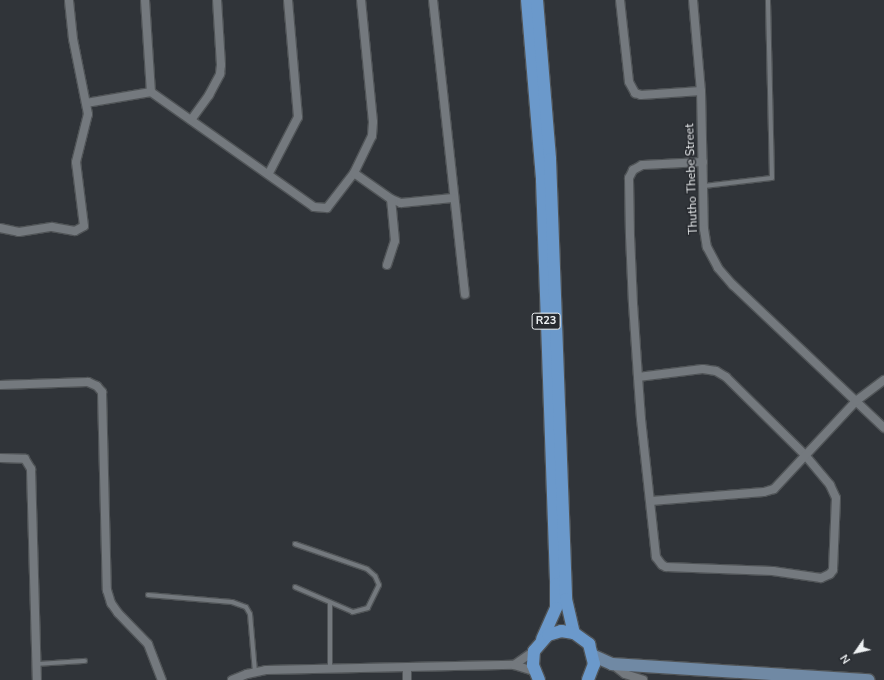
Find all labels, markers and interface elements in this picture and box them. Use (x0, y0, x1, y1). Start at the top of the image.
street label: Thutho Thebe Street (683, 123, 701, 235)
road number: R23 (531, 312, 561, 330)
north arrow (836, 632, 876, 672)
text: N (837, 651, 854, 667)

